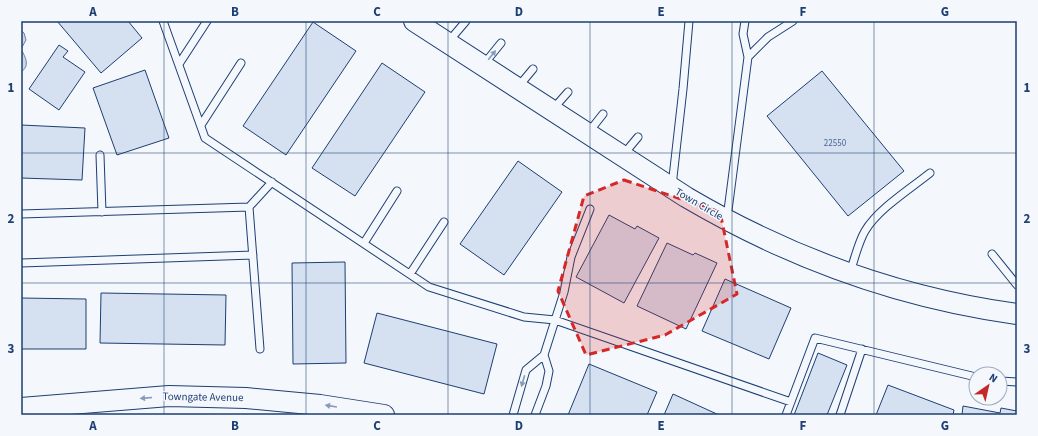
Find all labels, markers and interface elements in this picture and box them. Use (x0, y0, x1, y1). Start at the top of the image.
text: A (88, 3, 97, 21)
text: B (231, 3, 239, 21)
text: C (373, 3, 381, 21)
text: D (515, 3, 523, 21)
text: E (657, 3, 665, 21)
text: F (800, 3, 807, 21)
text: G (941, 3, 949, 21)
one-way arrow (488, 49, 496, 60)
text: 1 (8, 79, 15, 97)
text: 1 (1024, 79, 1031, 97)
house number: 22550 (824, 137, 847, 150)
street label: Town Circle (672, 184, 726, 224)
text: 2 (8, 210, 15, 228)
text: 2 (1024, 210, 1031, 228)
text: 3 (8, 340, 15, 358)
text: 3 (1024, 340, 1031, 358)
north arrow (968, 366, 1008, 406)
text: N (986, 370, 1001, 386)
one-way arrow (520, 376, 526, 388)
street label: Towngate Avenue (162, 389, 244, 405)
one-way arrow (140, 394, 152, 401)
one-way arrow (325, 403, 337, 409)
text: A (88, 417, 97, 435)
text: B (231, 417, 239, 435)
text: C (373, 417, 381, 435)
text: D (515, 417, 523, 435)
text: E (657, 417, 665, 435)
text: F (800, 417, 807, 435)
text: G (941, 417, 949, 435)

